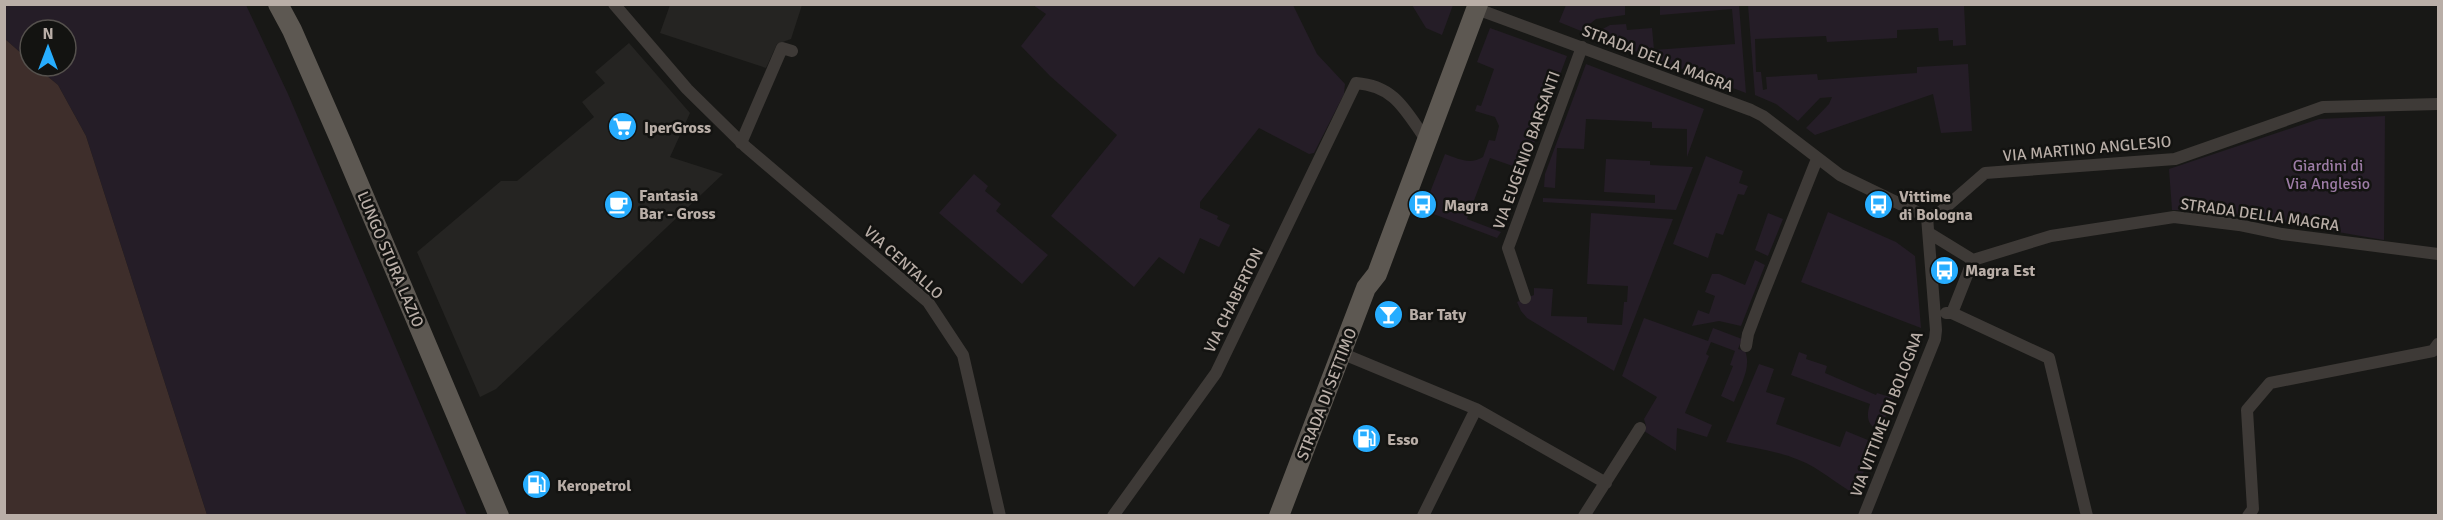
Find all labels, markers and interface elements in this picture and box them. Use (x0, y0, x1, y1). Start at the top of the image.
north arrow (18, 18, 78, 78)
street label: STRADA DELLA MAGRA (1579, 21, 1736, 97)
text: N (42, 24, 54, 44)
street label: VIA EUGENIO BARSANTI (1489, 68, 1565, 232)
supermarket icon: IperGross (607, 111, 639, 143)
place label: IperGross (644, 118, 711, 138)
street label: VIA MARTINO ANGLESIO (2002, 132, 2172, 166)
park label: Giardini di Via Anglesio (2286, 156, 2370, 194)
place label: Fantasia Bar - Gross (639, 186, 716, 224)
place label: Vittime di Bologna (1899, 187, 1973, 225)
street label: LUNGO STURA LAZIO (352, 188, 428, 330)
cafe icon: Fantasia Bar - Gross (602, 188, 634, 220)
bus stop icon: Magra (1407, 189, 1439, 221)
bus stop icon: Vittime di Bologna (1862, 189, 1894, 221)
street label: STRADA DELLA MAGRA (2179, 194, 2341, 236)
place label: Magra (1444, 196, 1488, 216)
street label: VIA CENTALLO (859, 222, 947, 304)
street label: VIA CHABERTON (1200, 245, 1268, 356)
bus stop icon: Magra Est (1928, 254, 1960, 286)
place label: Magra Est (1965, 261, 2035, 281)
bar icon: Bar Taty (1372, 298, 1404, 330)
place label: Bar Taty (1409, 305, 1466, 325)
street label: STRADA DI SETTIMO (1292, 325, 1361, 463)
street label: VIA VITTIME DI BOLOGNA (1846, 329, 1928, 500)
fuel station icon: Esso (1350, 423, 1382, 455)
place label: Esso (1387, 430, 1419, 450)
fuel station icon: Keropetrol (520, 469, 552, 501)
place label: Keropetrol (557, 476, 631, 496)

